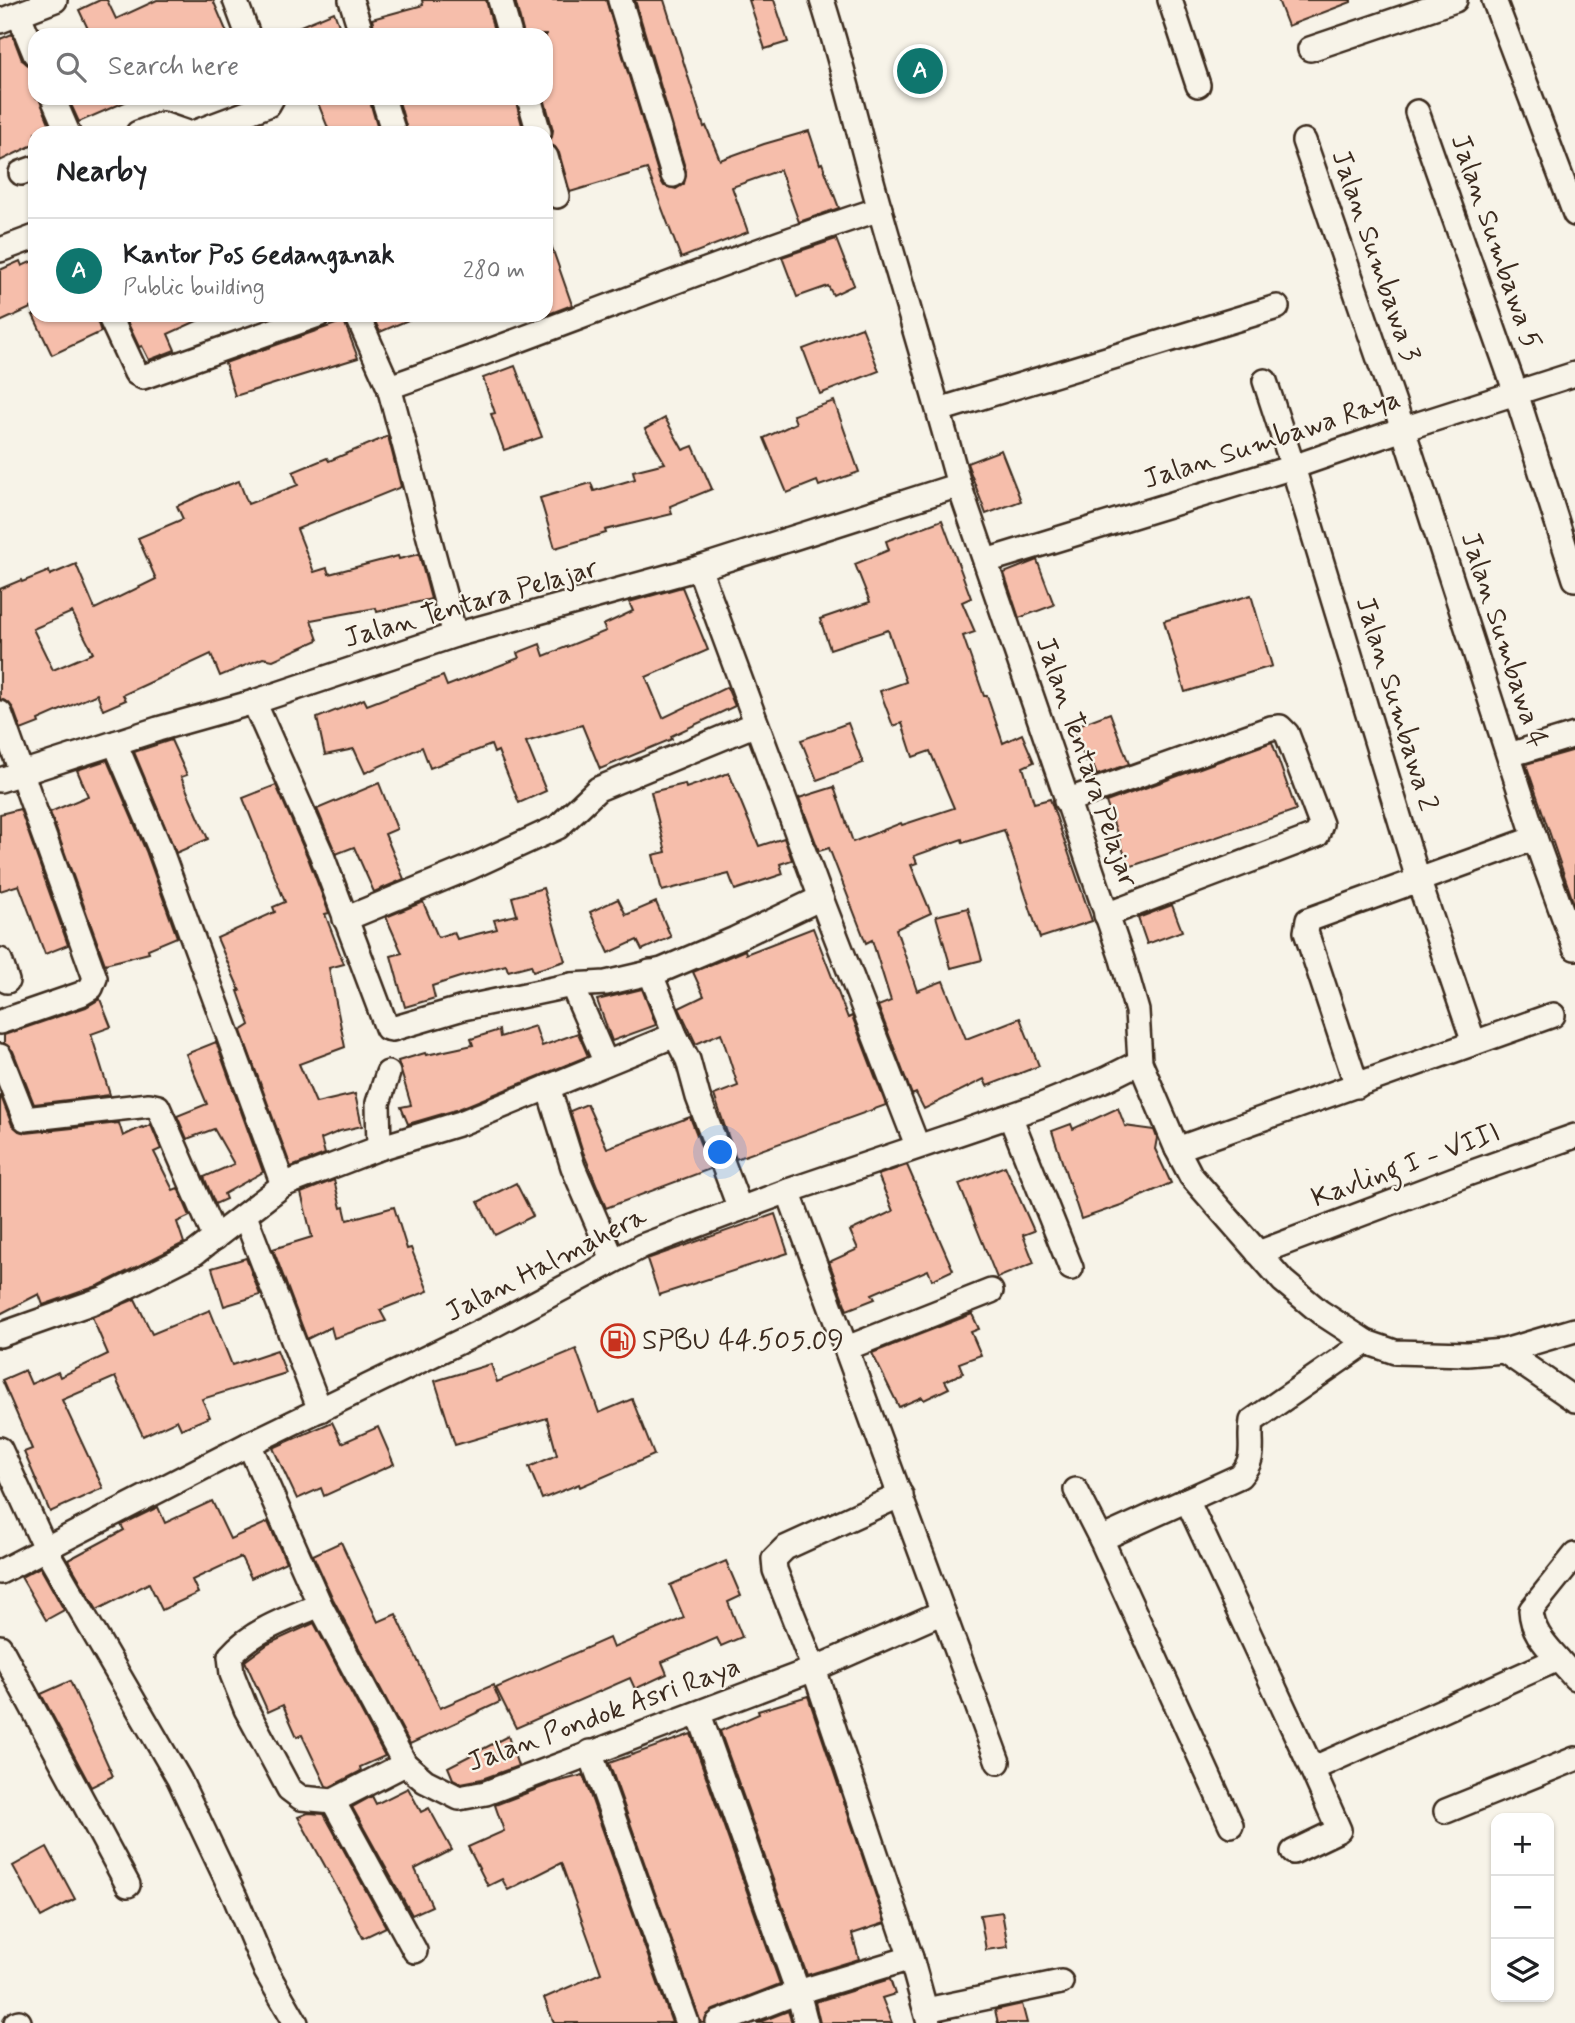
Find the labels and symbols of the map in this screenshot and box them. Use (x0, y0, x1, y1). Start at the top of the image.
pin: A (897, 45, 943, 97)
street label: Jalan Sumbawa 5 (1441, 129, 1549, 355)
street label: Jalan Sumbawa 3 (1322, 145, 1429, 367)
street label: Jalan Sumbawa Raya (1139, 381, 1405, 499)
street label: Jalan Sumbawa 4 (1451, 527, 1555, 753)
street label: Jalan Tentara Pelajar (340, 550, 603, 658)
street label: Jalan Sumbawa 2 (1346, 592, 1446, 816)
street label: Jalan Tentara Pelajar (1026, 632, 1146, 892)
street label: Kavling I - VIII (1307, 1115, 1507, 1220)
your location (703, 1135, 737, 1169)
street label: Jalan Halmahera (439, 1198, 653, 1332)
fuel station icon: SPBU 44.505.09 (599, 1322, 637, 1360)
place label: SPBU 44.505.09 (642, 1323, 844, 1360)
street label: Jalan Pondok Asri Raya (462, 1648, 746, 1782)

